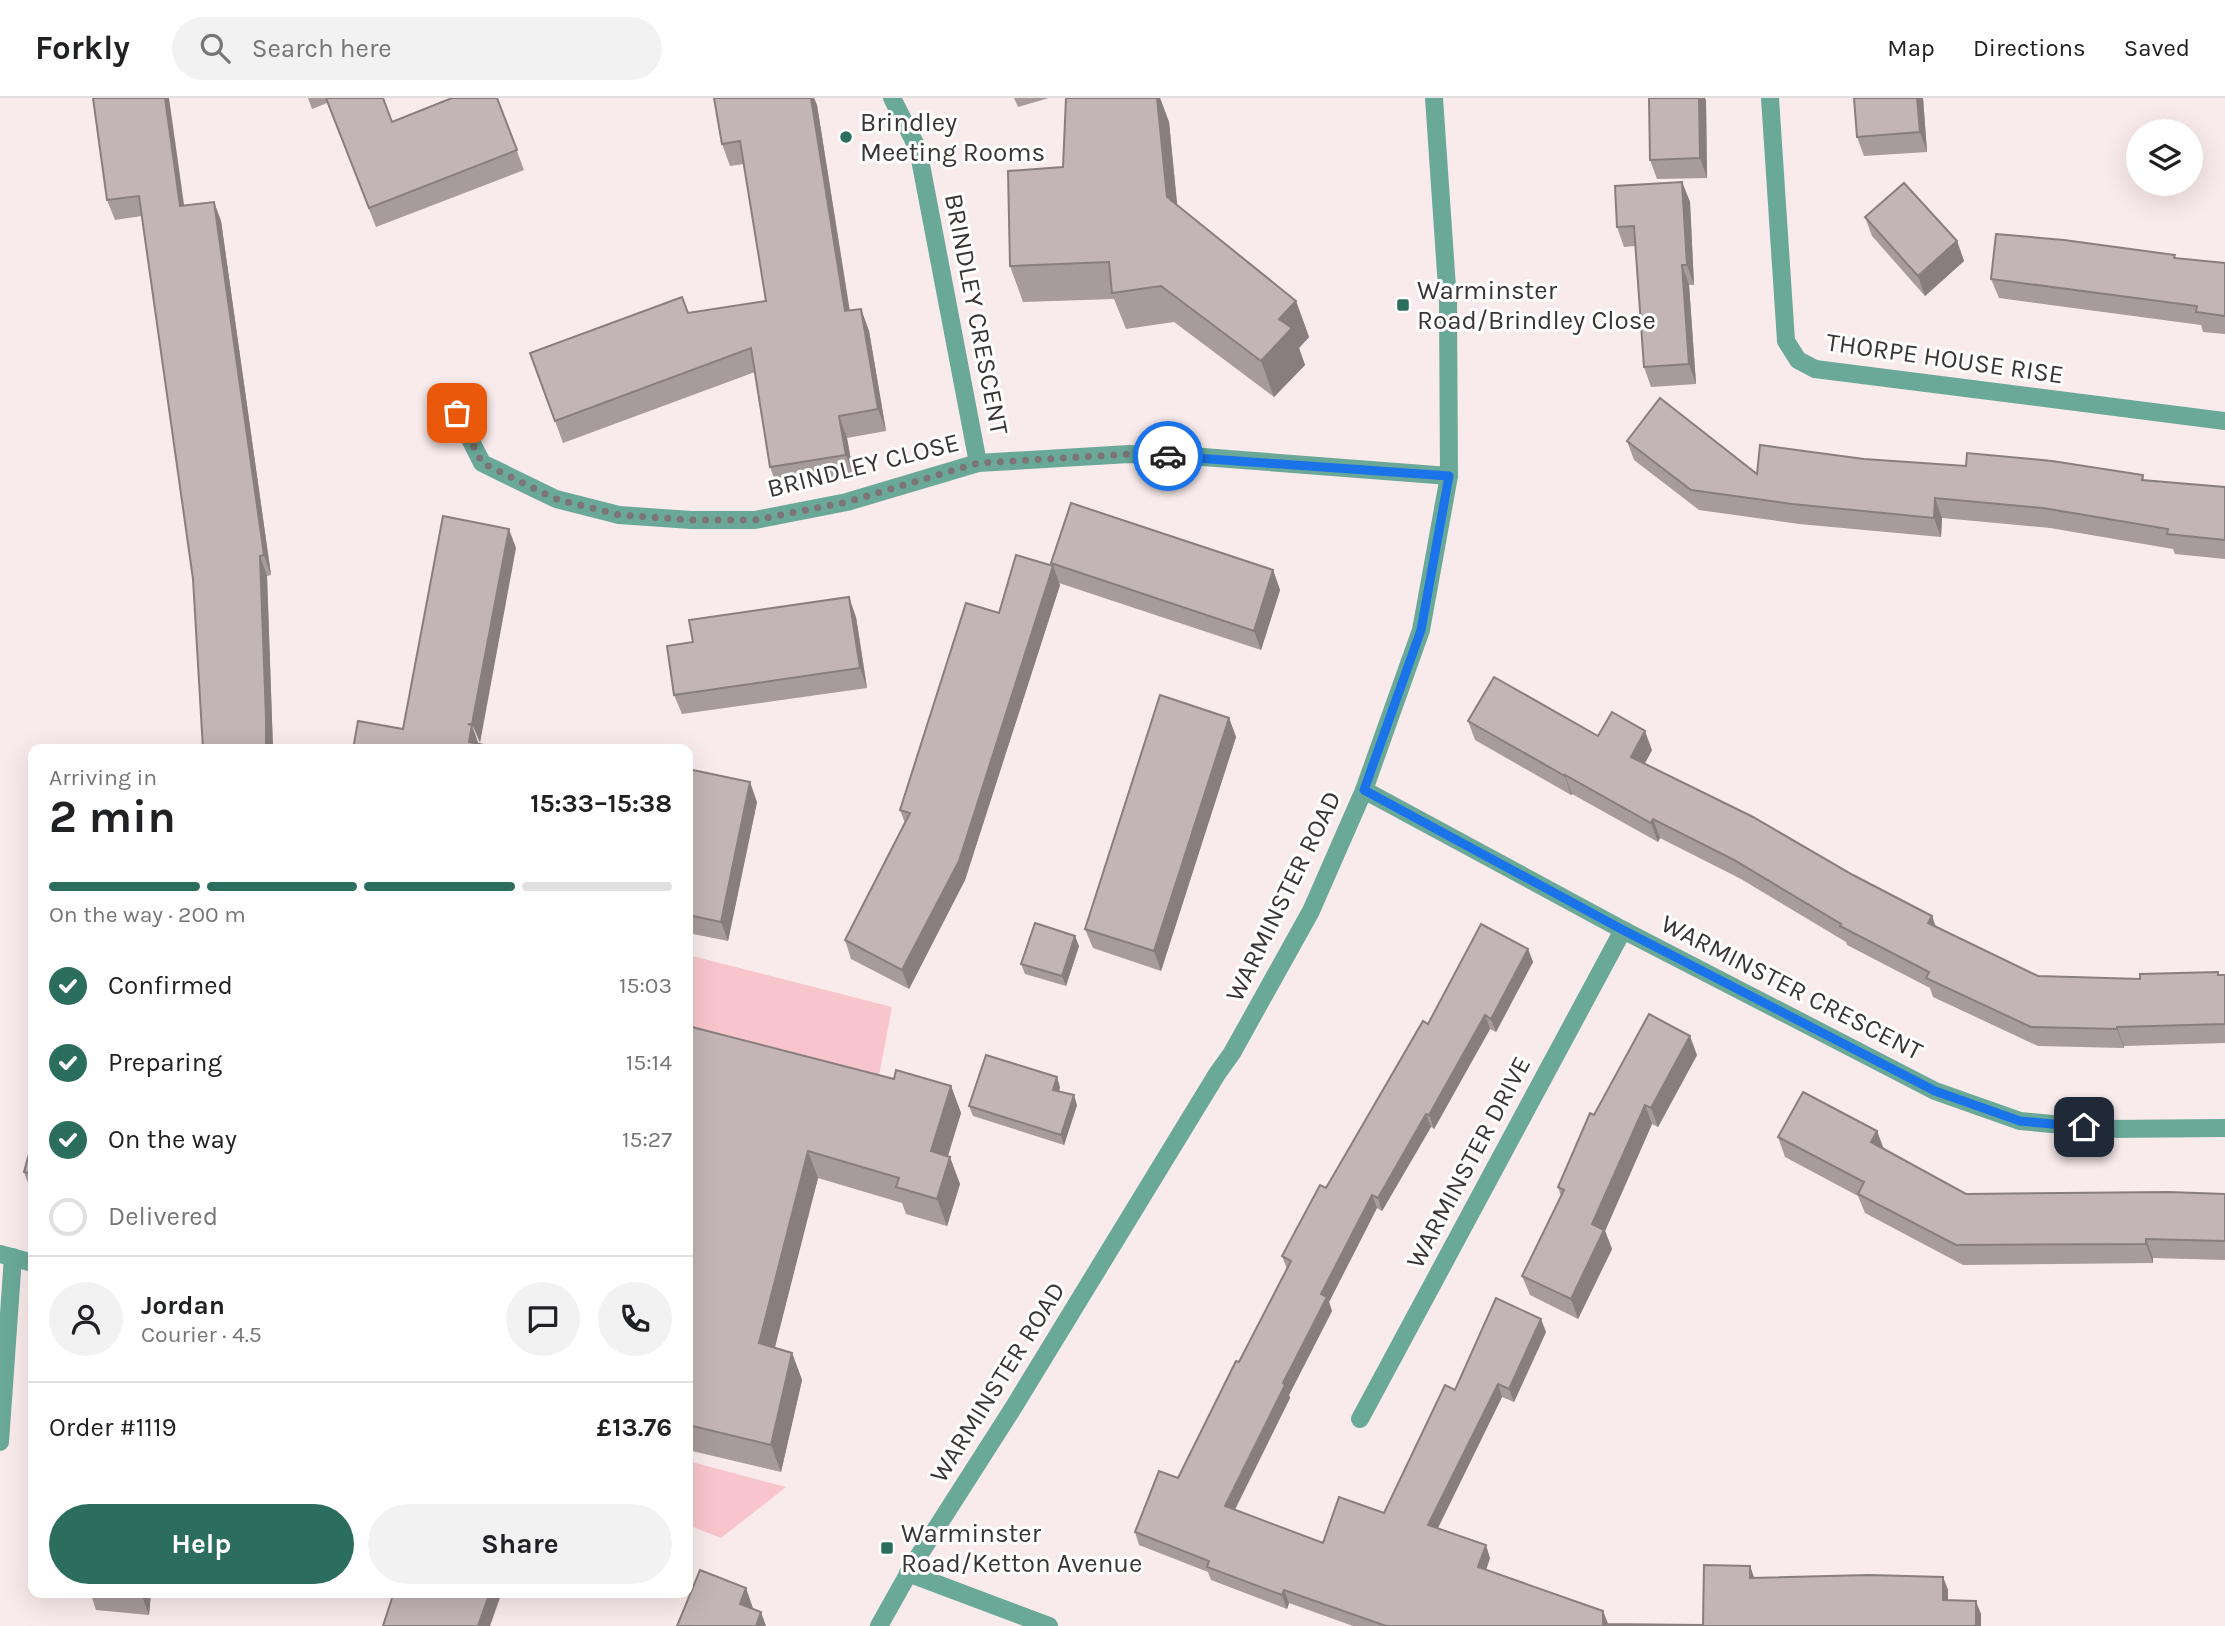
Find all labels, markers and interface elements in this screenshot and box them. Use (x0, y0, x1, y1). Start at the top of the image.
search box (172, 17, 662, 80)
text: Forkly (35, 29, 130, 67)
icon: search (196, 29, 234, 67)
text: Search here (252, 33, 392, 64)
text: Map (1887, 34, 1935, 62)
text: Directions (1973, 34, 2086, 62)
text: Saved (2124, 34, 2190, 62)
place label: Brindley Meeting Rooms (860, 107, 1045, 168)
map controls (2126, 119, 2203, 196)
button: layers (2126, 119, 2203, 196)
marker: Brindley Meeting Rooms (838, 129, 854, 145)
street label: BRINDLEY CRESCENT (938, 191, 1015, 437)
place label: Warminster Road/Brindley Close (1417, 275, 1656, 336)
marker: Warminster Road/Brindley Close (1395, 297, 1411, 313)
street label: THORPE HOUSE RISE (1824, 326, 2066, 391)
pin (427, 383, 487, 443)
icon: bag (438, 394, 476, 432)
courier (1133, 421, 1203, 491)
street label: BRINDLEY CLOSE (764, 427, 962, 504)
icon: car (1149, 437, 1187, 475)
text: Arriving in (49, 764, 157, 791)
street label: WARMINSTER ROAD (1219, 786, 1348, 1007)
text: 15:33–15:38 (530, 788, 672, 819)
text: 2 min (49, 790, 176, 844)
text: On the way · 200 m (49, 901, 246, 928)
street label: WARMINSTER CRESCENT (1656, 908, 1928, 1067)
icon: check (49, 967, 87, 1005)
text: Confirmed (108, 970, 233, 1001)
text: 15:03 (619, 972, 672, 999)
icon: check (49, 1044, 87, 1082)
text: Preparing (108, 1047, 222, 1078)
text: 15:14 (626, 1049, 672, 1076)
street label: WARMINSTER DRIVE (1399, 1051, 1537, 1273)
pin (2054, 1097, 2114, 1157)
icon: home (2065, 1108, 2103, 1146)
icon: check (49, 1121, 87, 1159)
text: On the way (108, 1124, 237, 1155)
text: 15:27 (622, 1126, 672, 1153)
text: Delivered (108, 1201, 218, 1232)
street label: WARMINSTER ROAD (923, 1276, 1072, 1488)
button: person (49, 1282, 123, 1356)
button: chat (506, 1282, 580, 1356)
button: phone (598, 1282, 672, 1356)
text: Jordan (141, 1290, 225, 1321)
text: Courier · 4.5 (141, 1321, 262, 1348)
text: Order #1119 (49, 1412, 177, 1443)
text: £13.76 (597, 1412, 672, 1443)
button: Help (49, 1504, 354, 1584)
button: Share (368, 1504, 672, 1584)
place label: Warminster Road/Ketton Avenue (901, 1518, 1142, 1579)
marker: Warminster Road/Ketton Avenue (879, 1540, 895, 1556)

